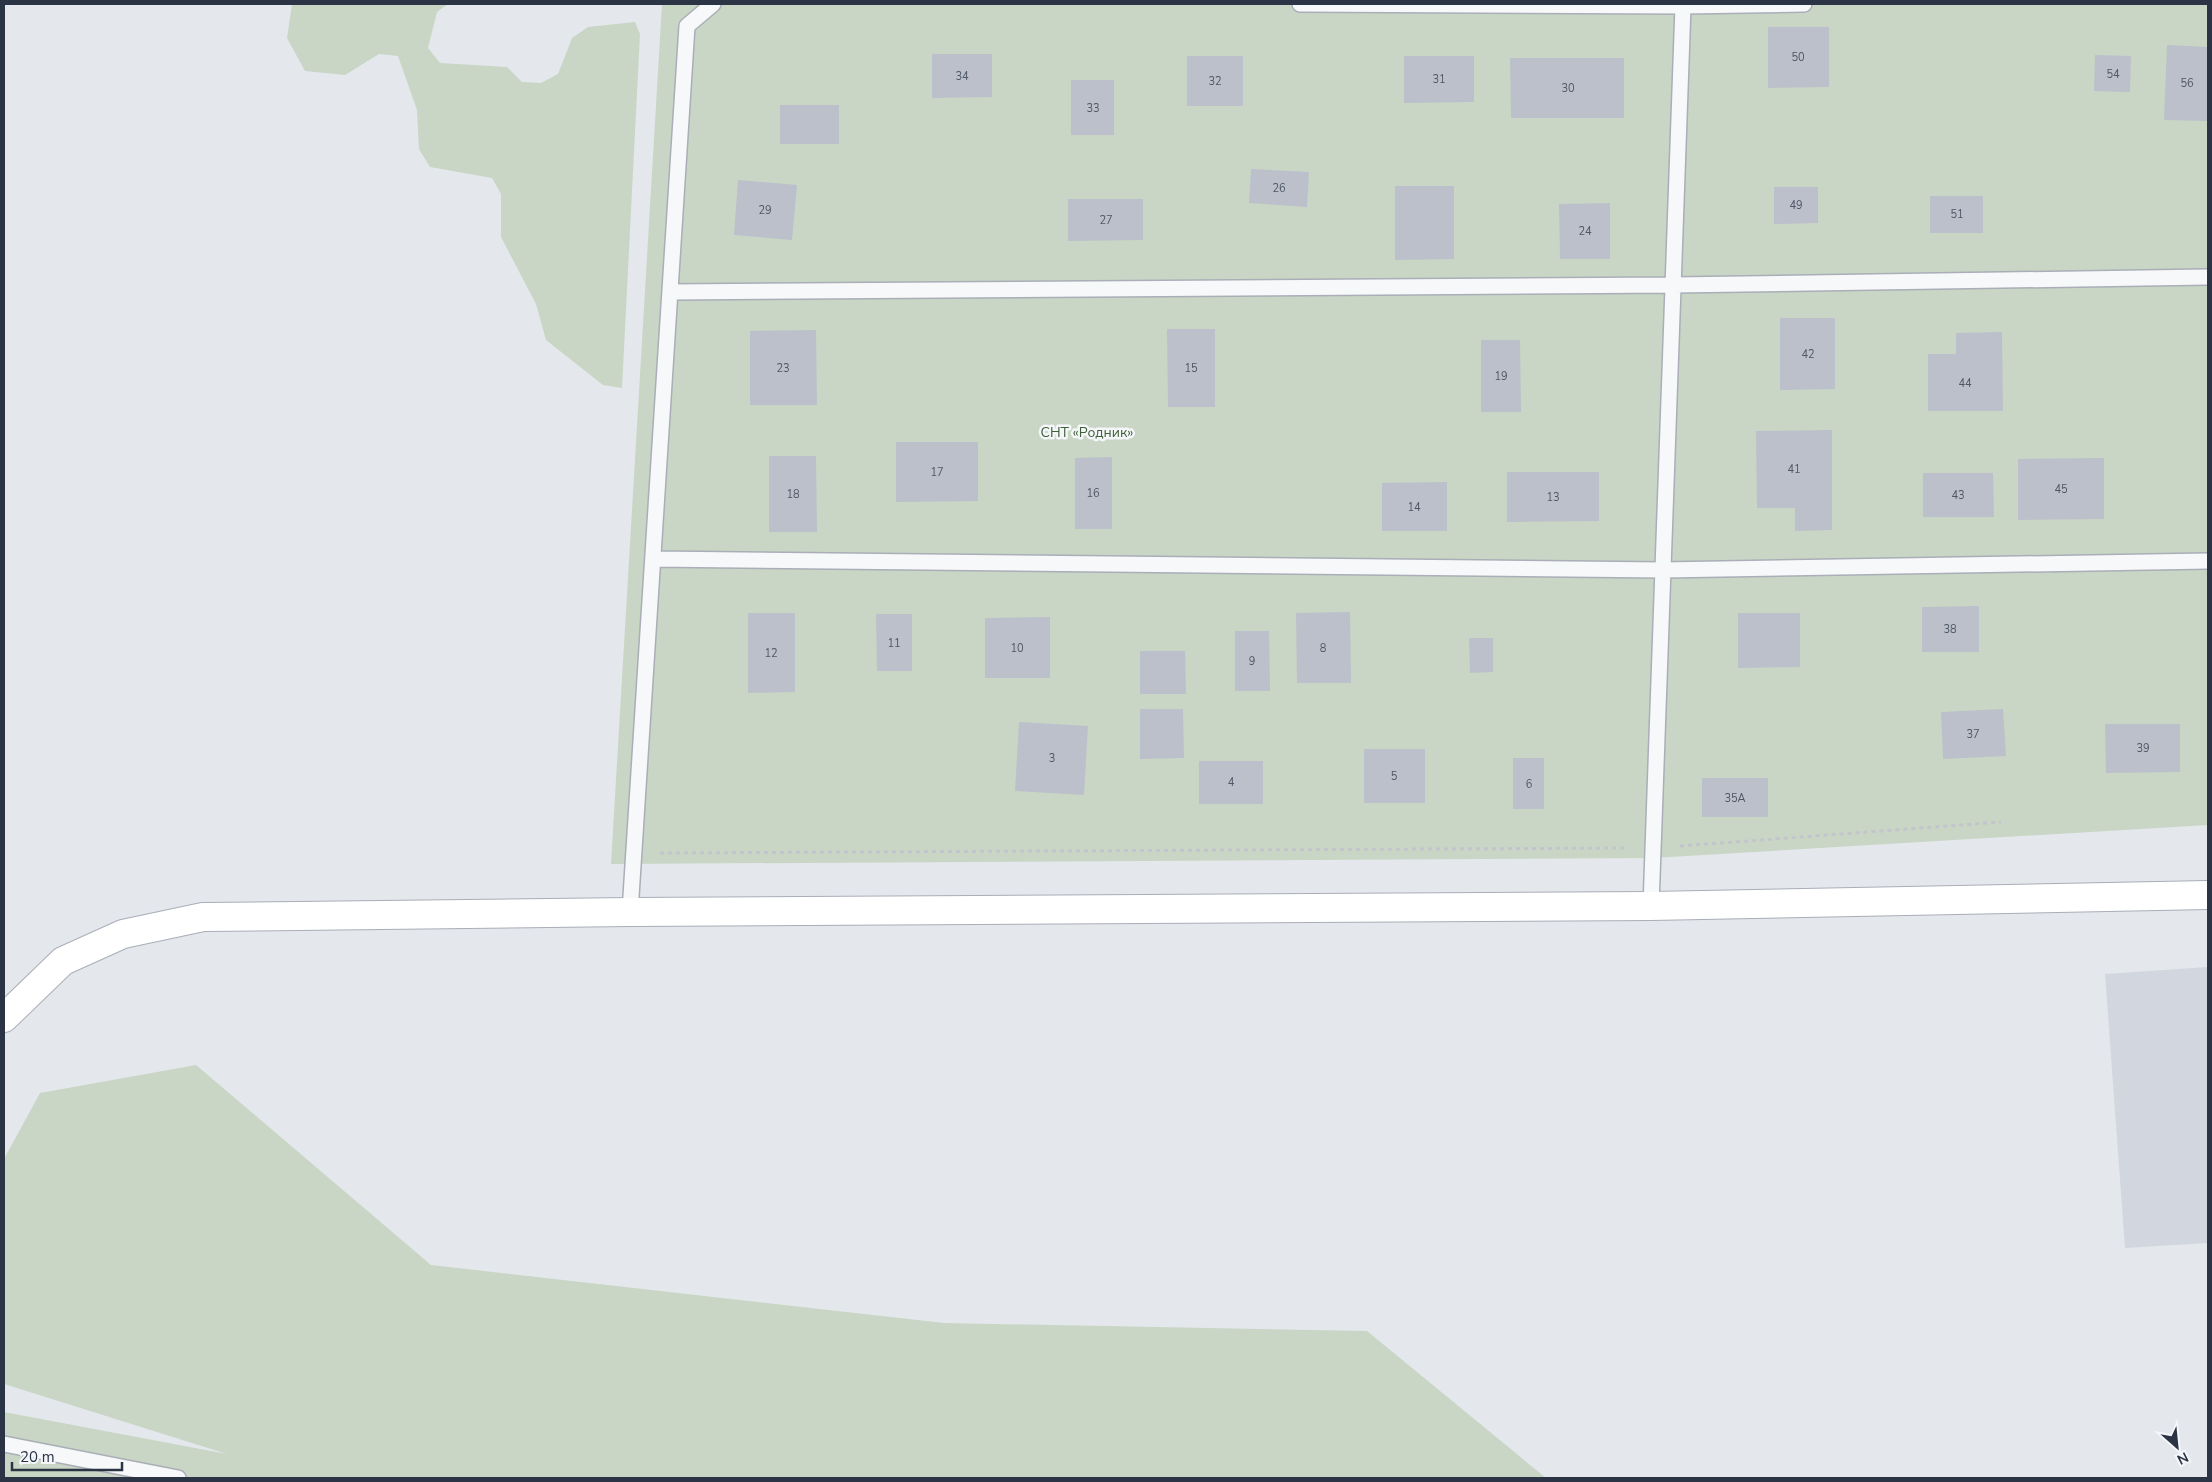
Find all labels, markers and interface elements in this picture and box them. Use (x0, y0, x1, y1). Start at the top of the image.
house number: 50 (1791, 50, 1805, 65)
house number: 54 (2106, 67, 2120, 82)
house number: 34 (955, 69, 969, 84)
house number: 31 (1432, 72, 1446, 87)
house number: 32 (1208, 74, 1222, 89)
house number: 56 (2180, 76, 2194, 91)
house number: 30 (1561, 81, 1575, 96)
house number: 33 (1086, 101, 1100, 116)
house number: 26 (1272, 181, 1286, 196)
house number: 49 (1789, 198, 1803, 213)
house number: 29 (758, 203, 772, 218)
house number: 51 (1950, 207, 1964, 222)
house number: 27 (1099, 213, 1113, 228)
house number: 24 (1578, 224, 1592, 239)
house number: 42 (1801, 347, 1815, 362)
house number: 23 (776, 361, 790, 376)
house number: 15 (1184, 361, 1198, 376)
house number: 19 (1494, 369, 1508, 384)
house number: 44 (1958, 376, 1972, 391)
park label: СНТ «Родник» (1040, 423, 1134, 442)
house number: 41 (1787, 462, 1801, 477)
house number: 17 (930, 465, 944, 480)
house number: 45 (2054, 482, 2068, 497)
house number: 16 (1086, 486, 1100, 501)
house number: 18 (786, 487, 800, 502)
house number: 43 (1951, 488, 1965, 503)
house number: 13 (1546, 490, 1560, 505)
house number: 14 (1407, 500, 1421, 515)
house number: 38 (1943, 622, 1957, 637)
house number: 11 (887, 636, 901, 651)
house number: 10 (1010, 641, 1024, 656)
house number: 8 (1320, 641, 1327, 656)
house number: 12 (764, 646, 778, 661)
house number: 9 (1249, 654, 1255, 669)
house number: 37 (1966, 727, 1980, 742)
house number: 39 (2136, 741, 2150, 756)
house number: 3 (1049, 751, 1055, 766)
house number: 5 (1391, 769, 1398, 784)
house number: 4 (1228, 775, 1235, 790)
house number: 6 (1526, 777, 1533, 792)
house number: 35А (1724, 791, 1746, 806)
north arrow (2152, 1422, 2202, 1472)
scale bar (12, 1440, 122, 1472)
text: 20 m (20, 1447, 55, 1467)
text: N (2174, 1447, 2192, 1469)

